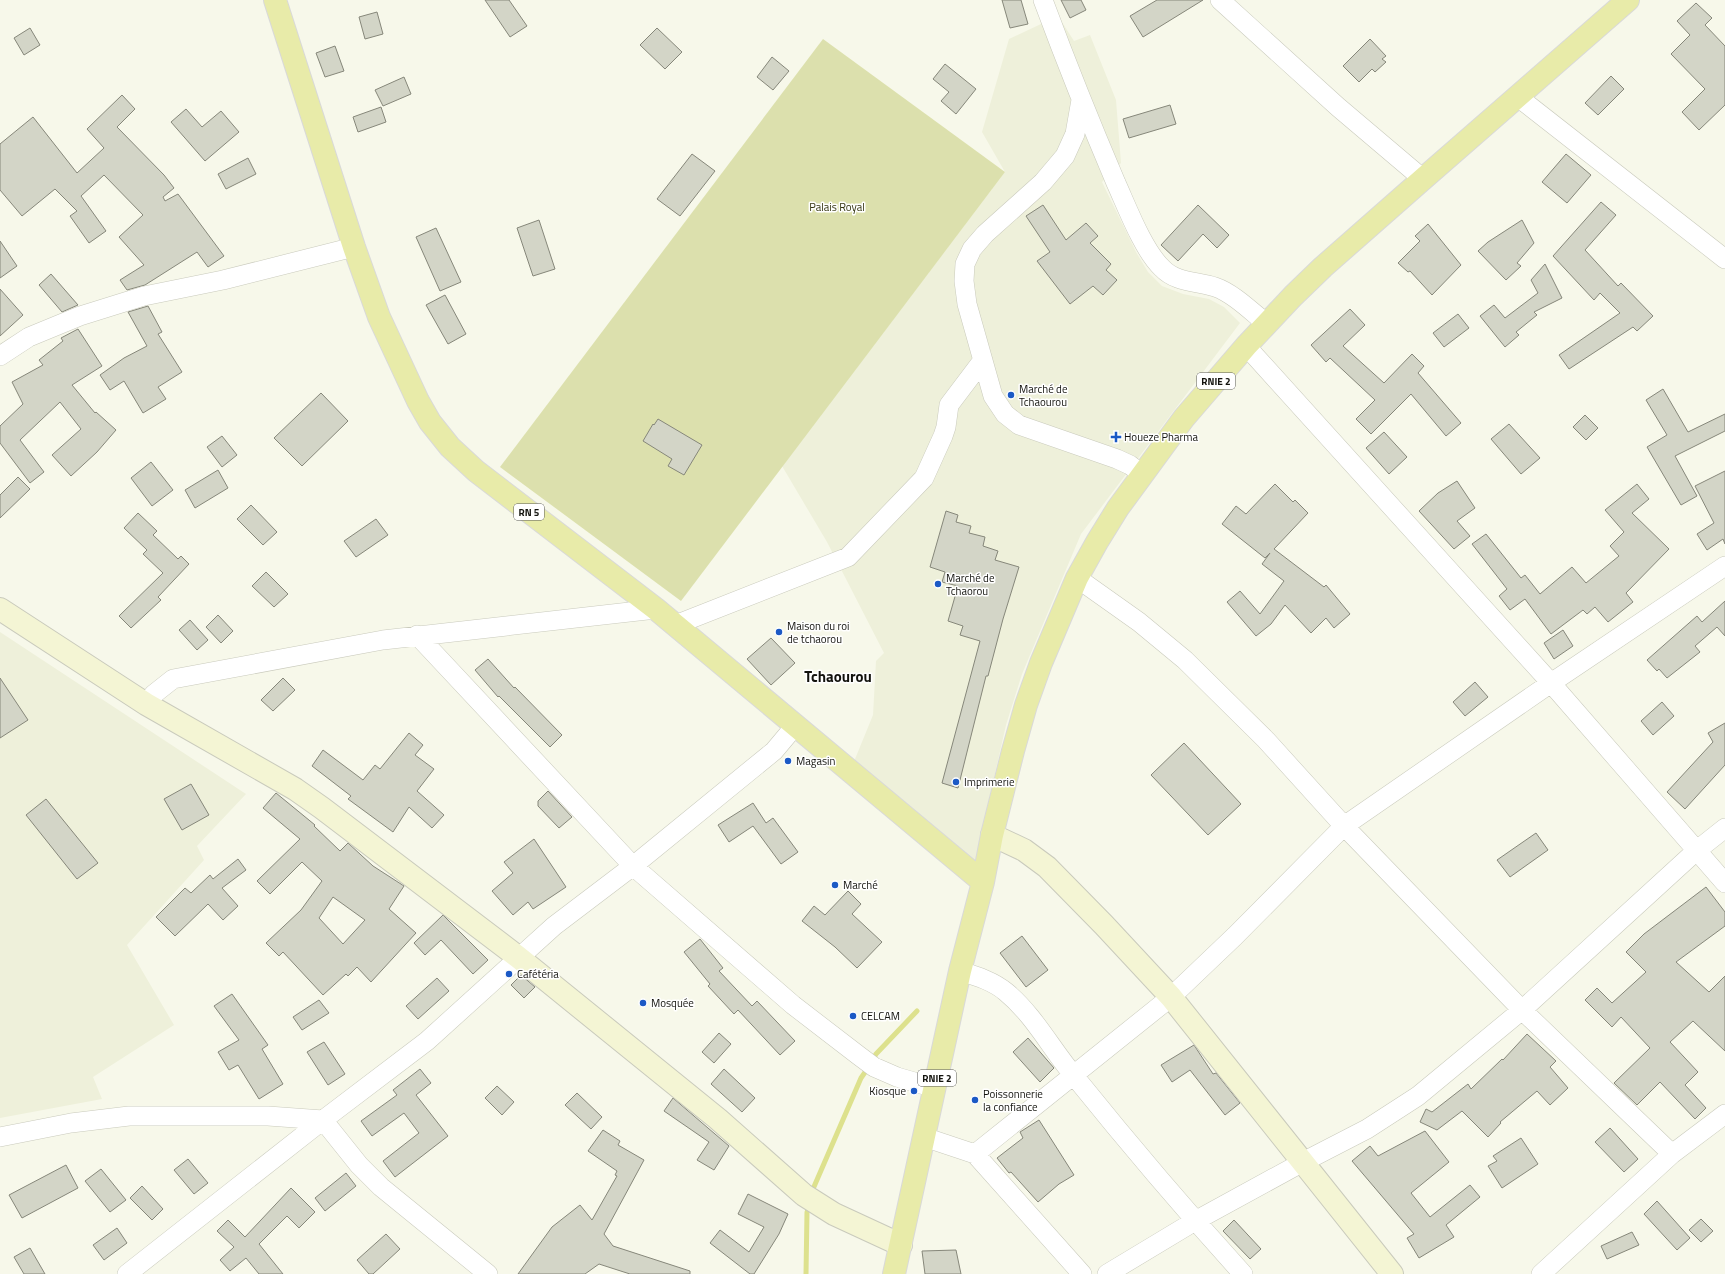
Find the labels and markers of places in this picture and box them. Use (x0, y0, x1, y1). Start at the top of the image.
place label: Marché de Tchaourou (1019, 381, 1068, 410)
marker: Marché de Tchaourou (1006, 390, 1016, 400)
place label: Houeze Pharma (1124, 429, 1198, 445)
marker: Houeze Pharma (1111, 432, 1121, 442)
place label: Marché de Tchaorou (946, 570, 995, 599)
marker: Marché de Tchaorou (933, 579, 943, 589)
place label: Maison du roi de tchaorou (787, 618, 849, 647)
marker: Maison du roi de tchaorou (774, 627, 784, 637)
place label: Magasin (796, 753, 835, 769)
marker: Magasin (783, 756, 793, 766)
place label: Imprimerie (964, 774, 1015, 790)
marker: Imprimerie (951, 777, 961, 787)
place label: Marché (843, 877, 878, 893)
marker: Marché (830, 880, 840, 890)
place label: Cafétéria (517, 966, 559, 982)
marker: Cafétéria (504, 969, 514, 979)
place label: Mosquée (651, 995, 694, 1011)
marker: Mosquée (638, 998, 648, 1008)
place label: CELCAM (861, 1008, 900, 1024)
marker: CELCAM (848, 1011, 858, 1021)
place label: Kiosque (869, 1083, 906, 1099)
marker: Kiosque (909, 1086, 919, 1096)
place label: Poissonnerie la confiance (983, 1086, 1043, 1115)
marker: Poissonnerie la confiance (970, 1095, 980, 1105)

